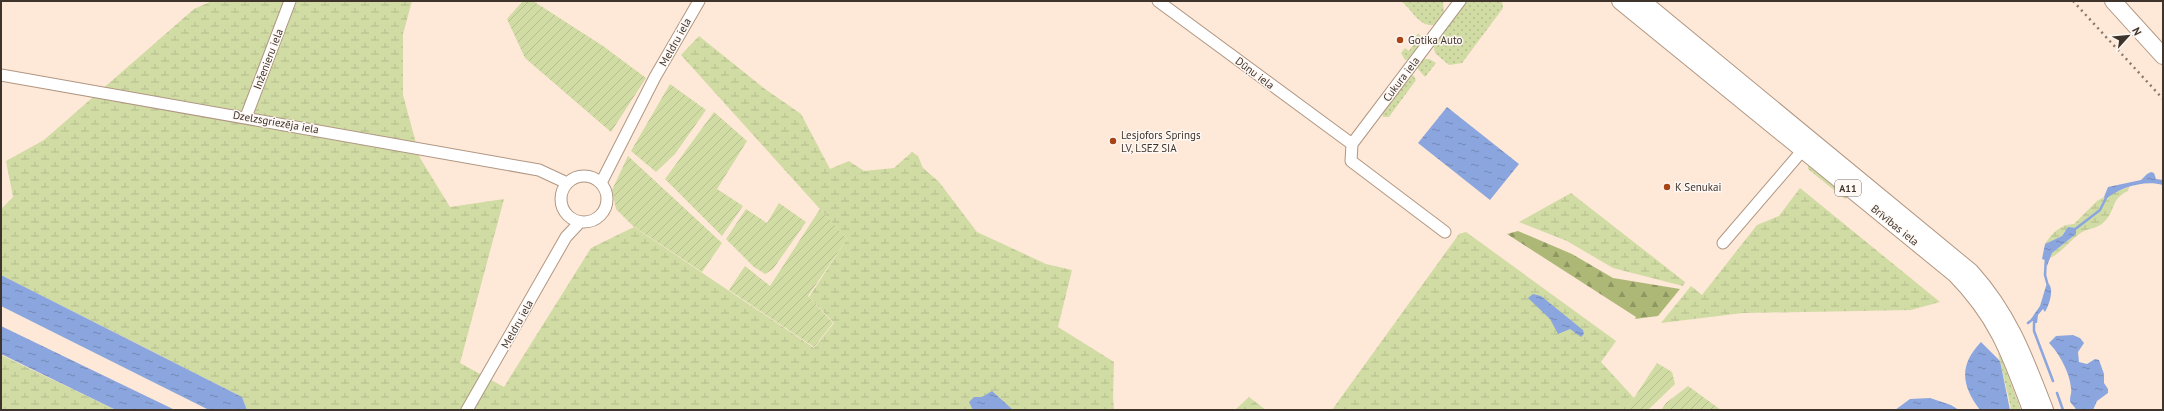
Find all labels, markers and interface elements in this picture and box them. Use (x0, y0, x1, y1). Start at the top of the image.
street label: Meldru iela (656, 15, 694, 69)
north arrow (2108, 16, 2148, 56)
text: N (2129, 25, 2145, 38)
street label: Inženieru iela (250, 27, 286, 91)
place label: Gotika Auto (1408, 33, 1463, 47)
marker: Gotika Auto (1395, 35, 1405, 45)
street label: Dūņu iela (1232, 54, 1277, 93)
street label: Cukura iela (1380, 54, 1422, 104)
street label: Dzelzsgriezēja iela (232, 108, 320, 136)
place label: Lesjofors Springs LV, LSEZ SIA (1121, 128, 1201, 155)
marker: Lesjofors Springs LV, LSEZ SIA (1108, 136, 1118, 146)
place label: K Senukai (1675, 180, 1721, 194)
road number: A11 (1835, 180, 1861, 196)
marker: K Senukai (1662, 182, 1672, 192)
street label: Brīvības iela (1868, 201, 1922, 249)
street label: Meldru iela (498, 297, 536, 351)

